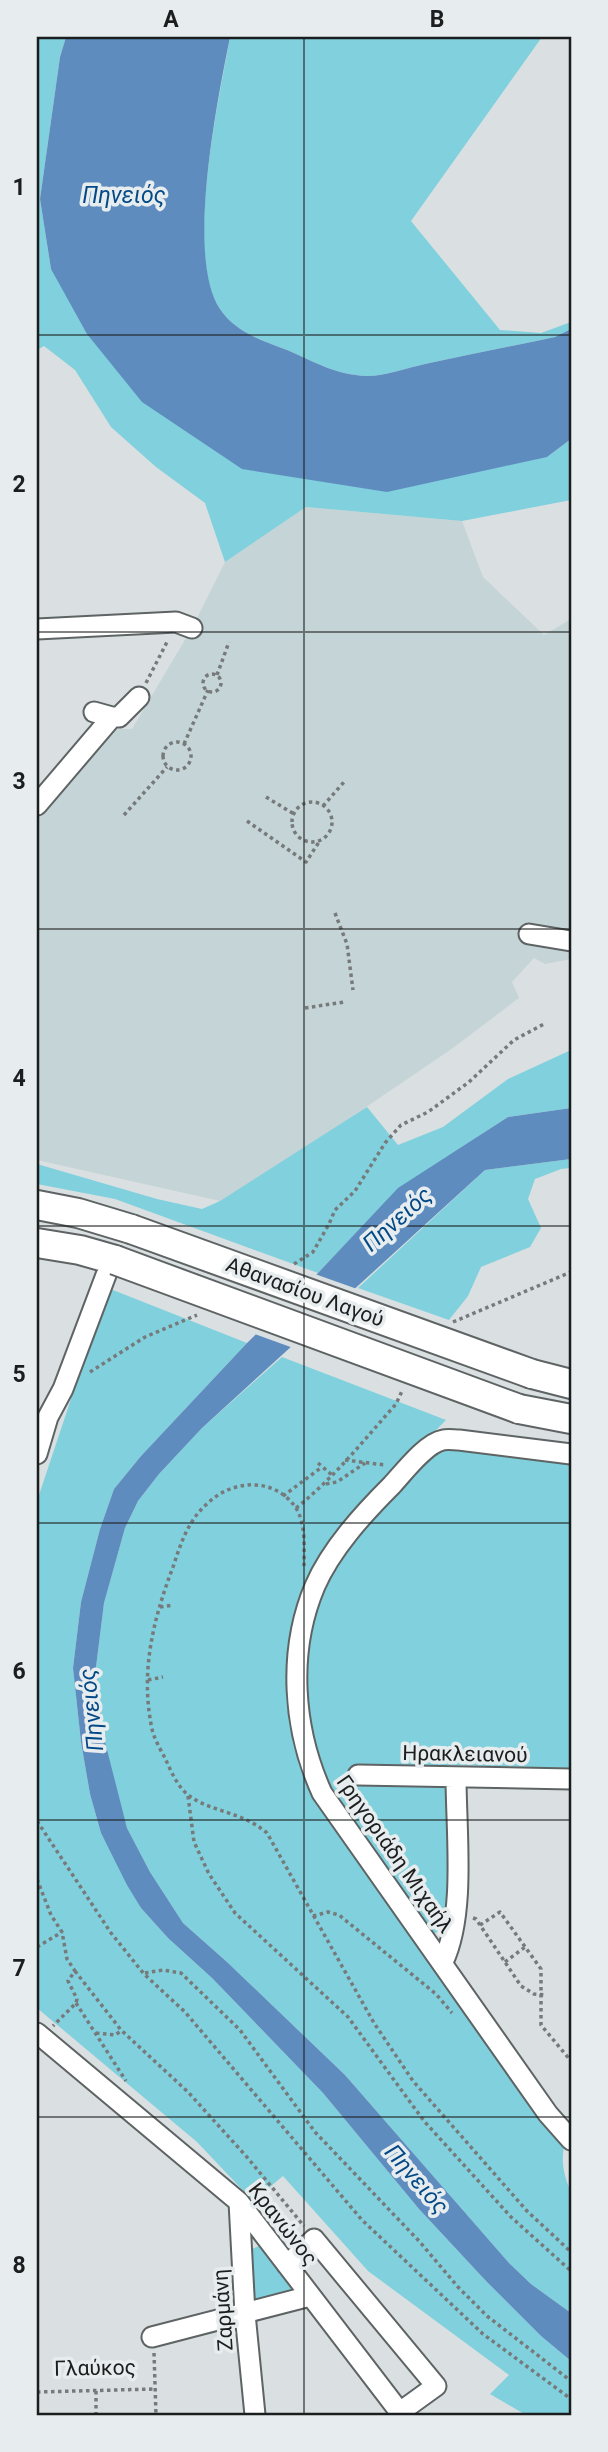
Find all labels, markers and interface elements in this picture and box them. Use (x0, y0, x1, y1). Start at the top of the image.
text: A (163, 6, 179, 33)
text: B (430, 6, 444, 33)
text: 1 (12, 174, 26, 201)
water label: Πηνειός (82, 182, 166, 209)
text: 2 (12, 471, 26, 498)
text: 3 (12, 768, 26, 795)
text: 4 (12, 1065, 26, 1092)
water label: Πηνειός (357, 1181, 437, 1257)
street label: Αθανασίου Λαγού (223, 1252, 387, 1332)
text: 5 (12, 1361, 26, 1388)
text: 6 (12, 1658, 26, 1685)
water label: Πηνειός (74, 1667, 109, 1753)
street label: Ηρακλειανού (402, 1741, 528, 1767)
street label: Γρηγοριάδη Μιχαήλ (332, 1771, 459, 1938)
text: 7 (12, 1955, 26, 1982)
water label: Πηνειός (379, 2139, 454, 2220)
street label: Κρανώνος (243, 2178, 323, 2270)
text: 8 (12, 2252, 26, 2279)
street label: Ζαρμάνη (208, 2268, 238, 2352)
street label: Γλαύκος (54, 2355, 136, 2381)

